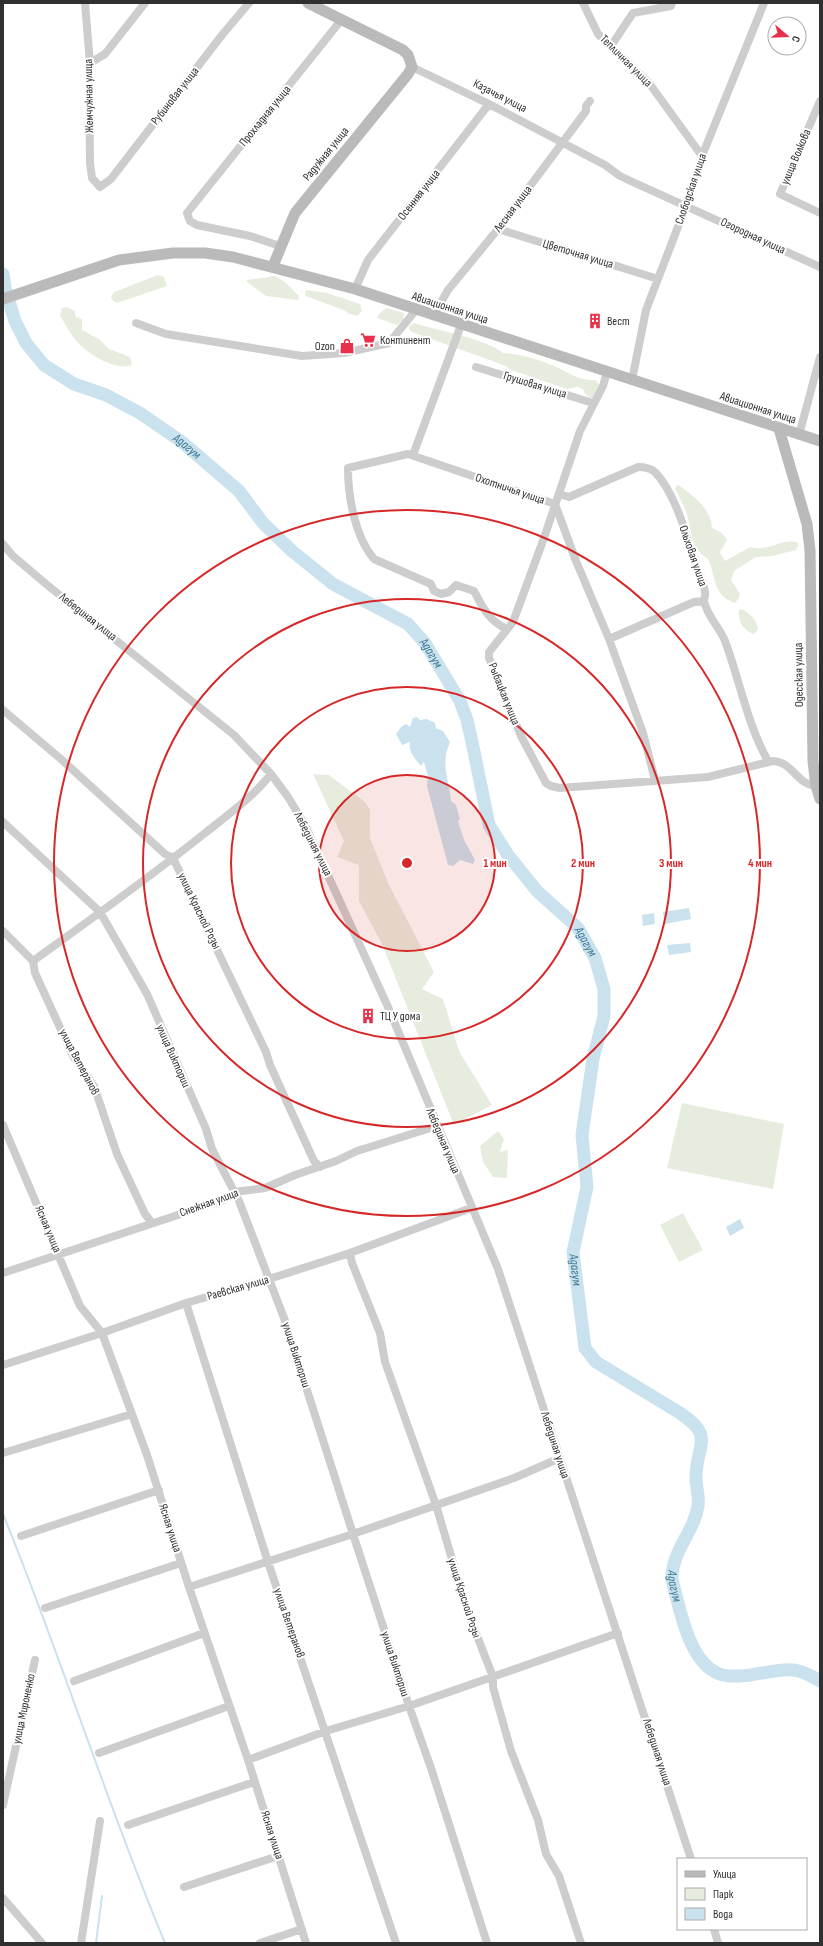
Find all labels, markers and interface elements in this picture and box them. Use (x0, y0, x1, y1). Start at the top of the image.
north arrow (767, 16, 807, 56)
street label: Тепличная улица (597, 32, 656, 91)
text: С (789, 34, 803, 44)
street label: Жемчужная улица (81, 58, 97, 133)
street label: Рубиновая улица (148, 64, 202, 128)
street label: Казачья улица (471, 76, 530, 116)
street label: Прохладная улица (236, 82, 294, 150)
street label: Радужная улица (300, 124, 353, 184)
street label: улица Волкова (778, 127, 815, 187)
street label: Слободская улица (672, 151, 710, 226)
street label: Осенняя улица (395, 166, 444, 223)
street label: Лесная улица (490, 182, 536, 236)
street label: Огородная улица (718, 214, 788, 258)
street label: Цветочная улица (541, 236, 615, 272)
street label: Авиационная улица (409, 288, 490, 328)
building icon: Вест (586, 312, 604, 330)
place label: Вест (607, 314, 630, 329)
supermarket icon: Континент (359, 331, 377, 349)
place label: Континент (380, 333, 431, 348)
shop icon: Ozon (338, 337, 356, 355)
place label: Ozon (315, 339, 335, 354)
street label: Грушовая улица (502, 368, 569, 402)
street label: Авиационная улица (717, 388, 798, 428)
water label: Адагум (169, 429, 205, 463)
street label: Охотничья улица (473, 470, 547, 508)
street label: Ольховая улица (676, 524, 711, 589)
street label: Лебединая улица (55, 589, 120, 645)
water label: Адагум (416, 634, 447, 672)
street label: Одесская улица (791, 642, 807, 707)
street label: Рыбацкая улица (485, 661, 523, 728)
street label: Лебединая улица (290, 809, 336, 879)
centre of rings (400, 856, 414, 870)
text: 1 мин (483, 856, 507, 871)
text: 2 мин (571, 856, 595, 871)
text: 3 мин (659, 856, 683, 871)
text: 4 мин (748, 856, 772, 871)
street label: улица Красной Розы (174, 870, 224, 952)
water label: Адагум (570, 923, 601, 960)
building icon: ТЦ У дома (359, 1007, 377, 1025)
place label: ТЦ У дома (380, 1009, 421, 1024)
street label: улица Виктории (152, 1022, 194, 1090)
street label: улица Ветеранов (55, 1026, 103, 1098)
street label: Лебединая улица (422, 1105, 464, 1176)
street label: Снежная улица (177, 1185, 241, 1221)
street label: Ясная улица (31, 1203, 65, 1255)
water label: Адагум (565, 1252, 585, 1287)
street label: Раевская улица (206, 1272, 271, 1304)
street label: улица Виктории (278, 1320, 314, 1390)
street label: Лебединая улица (537, 1409, 573, 1481)
street label: Ясная улица (155, 1502, 185, 1554)
street label: улица Красной Розы (444, 1556, 484, 1640)
water label: Адагум (664, 1569, 685, 1604)
street label: улица Ветеранов (270, 1586, 308, 1660)
street label: улица Виктории (377, 1629, 413, 1699)
street label: улица Мироненко (9, 1672, 39, 1746)
street label: Лебединая улица (639, 1716, 675, 1788)
street label: Ясная улица (257, 1809, 287, 1861)
legend (677, 1858, 807, 1930)
text: Улица (713, 1867, 737, 1882)
text: Парк (713, 1887, 734, 1902)
text: Вода (713, 1907, 733, 1922)

